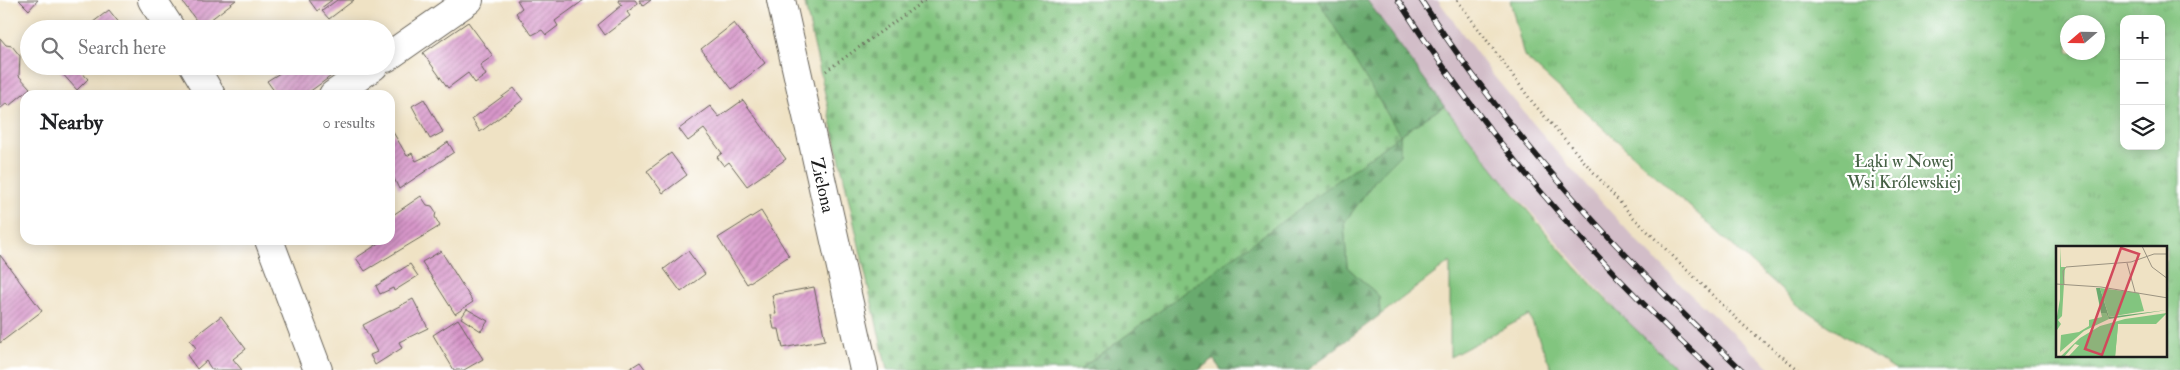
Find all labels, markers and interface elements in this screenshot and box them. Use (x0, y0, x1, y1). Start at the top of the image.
north arrow (2060, 15, 2105, 60)
map controls (2120, 15, 2165, 150)
button: + (2120, 15, 2165, 60)
search box (20, 20, 395, 75)
icon: search (38, 34, 66, 62)
text: Search here (78, 36, 166, 60)
button: − (2120, 60, 2165, 105)
button: layers (2120, 105, 2165, 150)
text: Nearby (40, 109, 103, 136)
text: 0 results (322, 113, 375, 133)
park label: Łąki w Nowej Wsi Królewskiej (1846, 150, 1961, 194)
street label: Zielona (805, 156, 840, 216)
inset map (2056, 246, 2168, 358)

